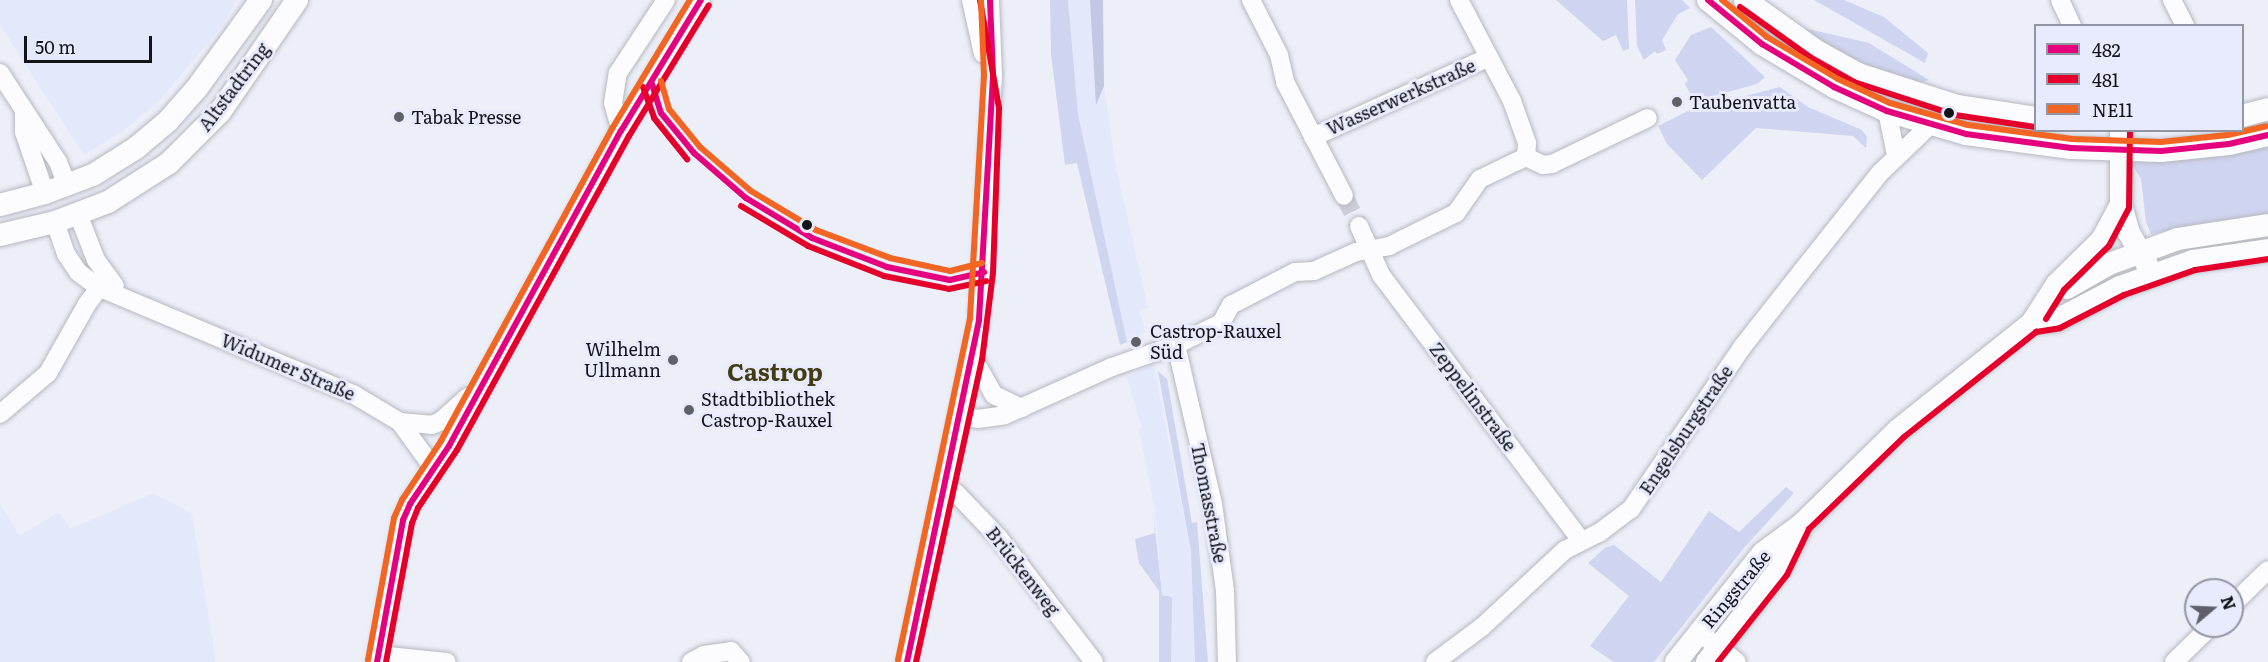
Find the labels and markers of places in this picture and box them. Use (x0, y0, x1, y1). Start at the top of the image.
place label: Taubenvatta (1689, 91, 1796, 113)
marker: Taubenvatta (1670, 95, 1684, 109)
place label: Tabak Presse (411, 106, 521, 128)
unlabelled marker (1943, 107, 1955, 119)
marker: Tabak Presse (392, 110, 406, 124)
unlabelled marker (801, 219, 813, 231)
place label: Castrop-Rauxel Süd (1150, 321, 1281, 364)
marker: Castrop-Rauxel Süd (1127, 333, 1145, 351)
place label: Wilhelm Ullmann (584, 339, 661, 382)
marker: Wilhelm Ullmann (666, 353, 680, 367)
place label: Stadtbibliothek Castrop-Rauxel (701, 389, 835, 432)
marker: Stadtbibliothek Castrop-Rauxel (682, 403, 696, 417)

